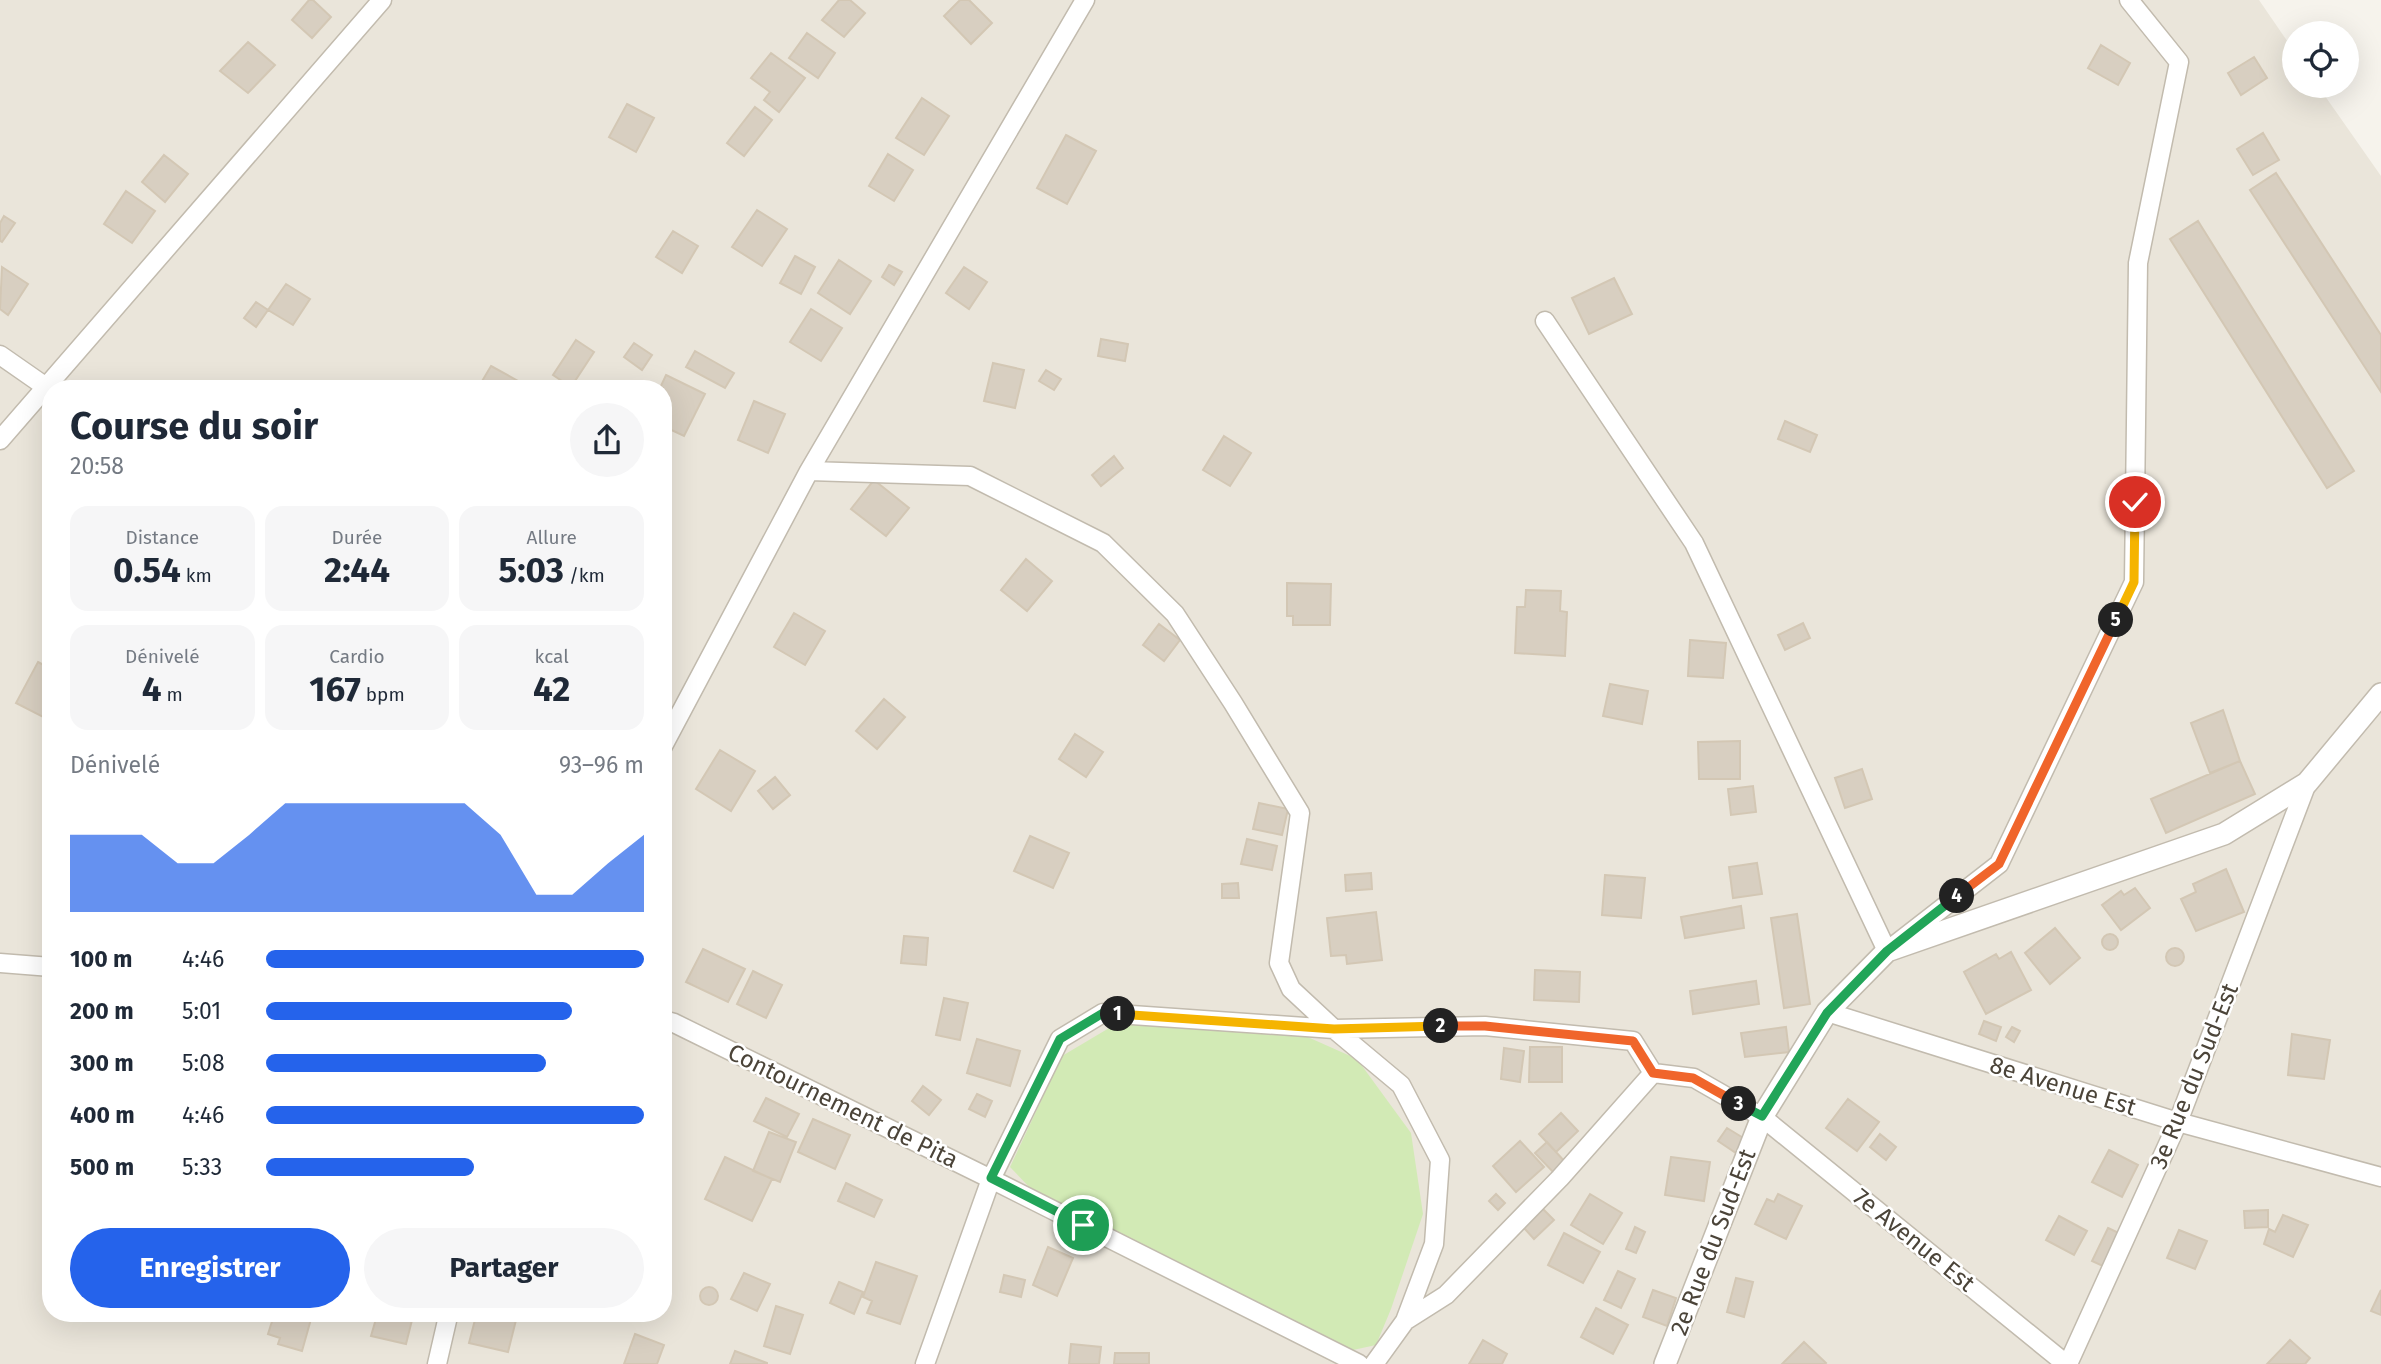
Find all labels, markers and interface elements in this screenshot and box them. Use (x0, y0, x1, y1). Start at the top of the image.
map controls (2282, 21, 2359, 98)
button: locate (2282, 21, 2359, 98)
text: Course du soir (70, 403, 318, 449)
button: share (570, 403, 644, 477)
text: 20:58 (70, 452, 124, 480)
pin (2105, 472, 2165, 532)
icon: check (2116, 483, 2154, 521)
text: Distance (125, 526, 199, 549)
text: Durée (332, 526, 382, 549)
text: Allure (527, 526, 577, 549)
text: 0.54 (113, 549, 181, 591)
text: 2:44 (324, 549, 390, 591)
text: 5:03 (498, 549, 564, 591)
text: km (181, 564, 212, 587)
text: /km (564, 564, 605, 587)
pin: 5 (2098, 602, 2134, 638)
text: 5 (2110, 608, 2121, 631)
text: Dénivelé (125, 645, 200, 668)
text: Cardio (329, 645, 385, 668)
text: kcal (535, 645, 569, 668)
text: 4 (142, 668, 162, 710)
text: 167 (309, 668, 361, 710)
text: 42 (533, 668, 570, 710)
text: m (162, 683, 183, 706)
text: bpm (361, 683, 405, 706)
text: Dénivelé (70, 751, 160, 779)
text: 93–96 m (559, 751, 644, 779)
pin: 4 (1940, 878, 1974, 914)
text: 4 (1951, 884, 1962, 907)
text: 100 m (70, 945, 132, 973)
text: 4:46 (182, 945, 224, 973)
street label: 3e Rue du Sud-Est (2144, 979, 2244, 1173)
pin: 1 (1100, 996, 1136, 1032)
text: 200 m (70, 997, 134, 1025)
text: 5:01 (182, 997, 221, 1025)
text: 1 (1113, 1002, 1122, 1025)
pin: 2 (1424, 1009, 1458, 1044)
text: 2 (1436, 1014, 1445, 1037)
street label: Contournement de Pita (723, 1038, 963, 1174)
text: 300 m (70, 1049, 134, 1077)
text: 5:08 (182, 1049, 225, 1077)
street label: 8e Avenue Est (1987, 1050, 2140, 1122)
pin: 3 (1722, 1086, 1756, 1122)
text: 3 (1734, 1092, 1743, 1115)
text: 400 m (70, 1101, 135, 1129)
text: 4:46 (182, 1101, 224, 1129)
street label: 2e Rue du Sud-Est (1665, 1145, 1762, 1339)
text: 500 m (70, 1153, 134, 1181)
text: 5:33 (182, 1153, 222, 1181)
street label: 7e Avenue Est (1848, 1183, 1981, 1298)
pin (1053, 1195, 1113, 1255)
icon: arrive (1064, 1206, 1102, 1244)
button: Enregistrer (70, 1228, 350, 1308)
button: Partager (364, 1228, 644, 1308)

